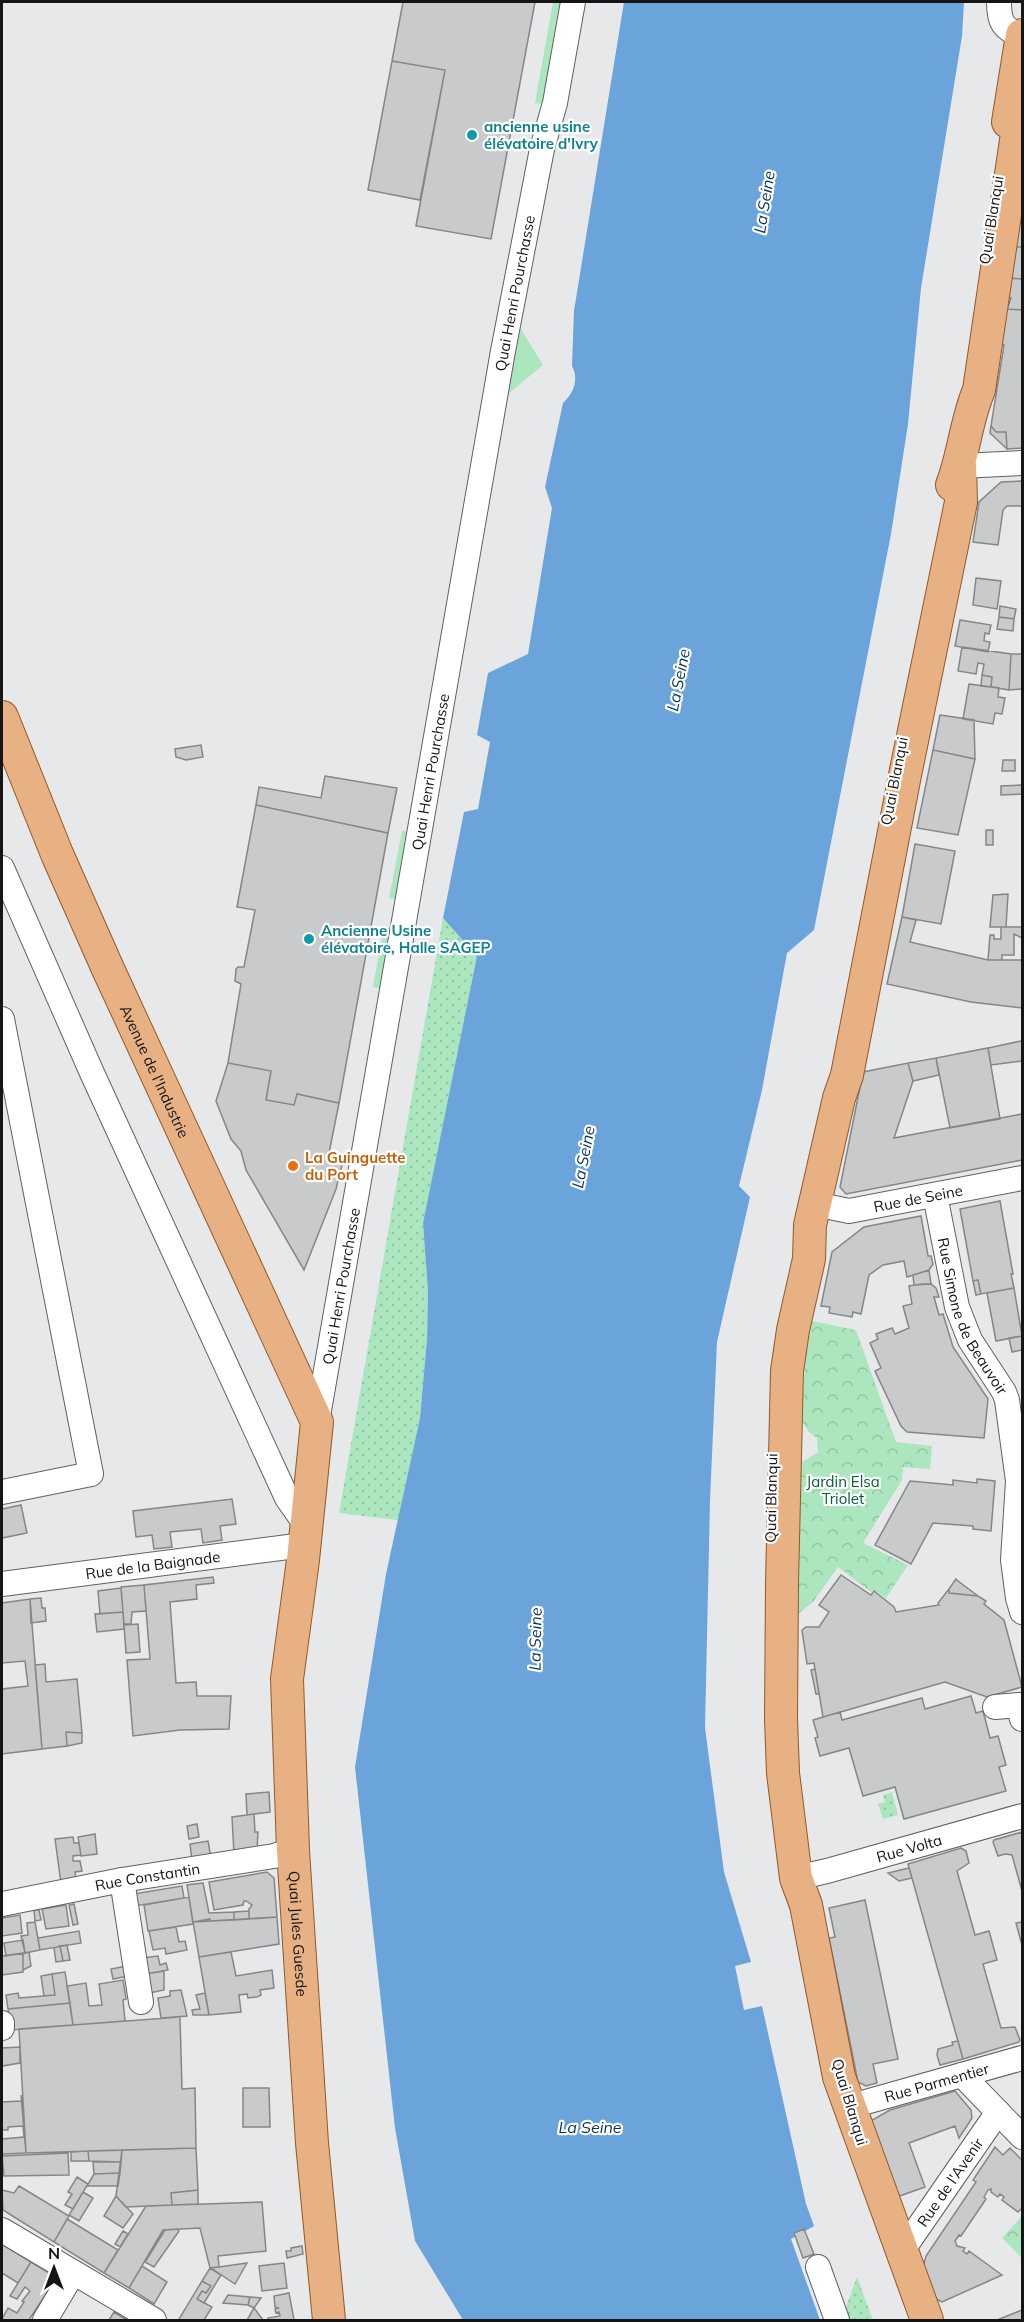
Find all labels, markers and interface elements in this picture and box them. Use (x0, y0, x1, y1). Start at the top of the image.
place label: ancienne usine élévatoire d'Ivry (484, 117, 599, 153)
marker: ancienne usine élévatoire d'Ivry (465, 128, 479, 142)
water label: La Seine (749, 169, 779, 235)
street label: Quai Blanqui (975, 174, 1007, 266)
street label: Quai Henri Pourchasse (490, 213, 539, 373)
water label: La Seine (662, 647, 694, 713)
street label: Quai Henri Pourchasse (407, 692, 453, 851)
street label: Quai Blanqui (876, 735, 912, 827)
place label: Ancienne Usine élévatoire, Halle SAGEP (321, 921, 491, 957)
marker: Ancienne Usine élévatoire, Halle SAGEP (302, 932, 316, 946)
street label: Avenue de l'Industrie (116, 1002, 194, 1141)
water label: La Seine (567, 1124, 599, 1190)
place label: La Guinguette du Port (305, 1148, 405, 1184)
marker: La Guinguette du Port (286, 1159, 300, 1173)
street label: Rue de Seine (872, 1180, 964, 1216)
street label: Quai Henri Pourchasse (318, 1206, 364, 1366)
street label: Rue Simone de Beauvoir (934, 1236, 1013, 1398)
street label: Quai Blanqui (761, 1453, 781, 1543)
park label: Jardin Elsa Triolet (806, 1472, 880, 1508)
street label: Rue de la Baignade (84, 1546, 221, 1583)
water label: La Seine (524, 1607, 546, 1671)
street label: Rue Volta (874, 1830, 944, 1866)
street label: Rue Constantin (93, 1858, 201, 1895)
street label: Quai Jules Guesde (285, 1870, 312, 1997)
street label: Quai Blanqui (828, 2056, 872, 2148)
street label: Rue Parmentier (882, 2058, 991, 2106)
water label: La Seine (558, 2117, 622, 2137)
street label: Rue de l'Avenir (912, 2133, 987, 2230)
north arrow (24, 2238, 84, 2298)
text: N (48, 2243, 60, 2263)

